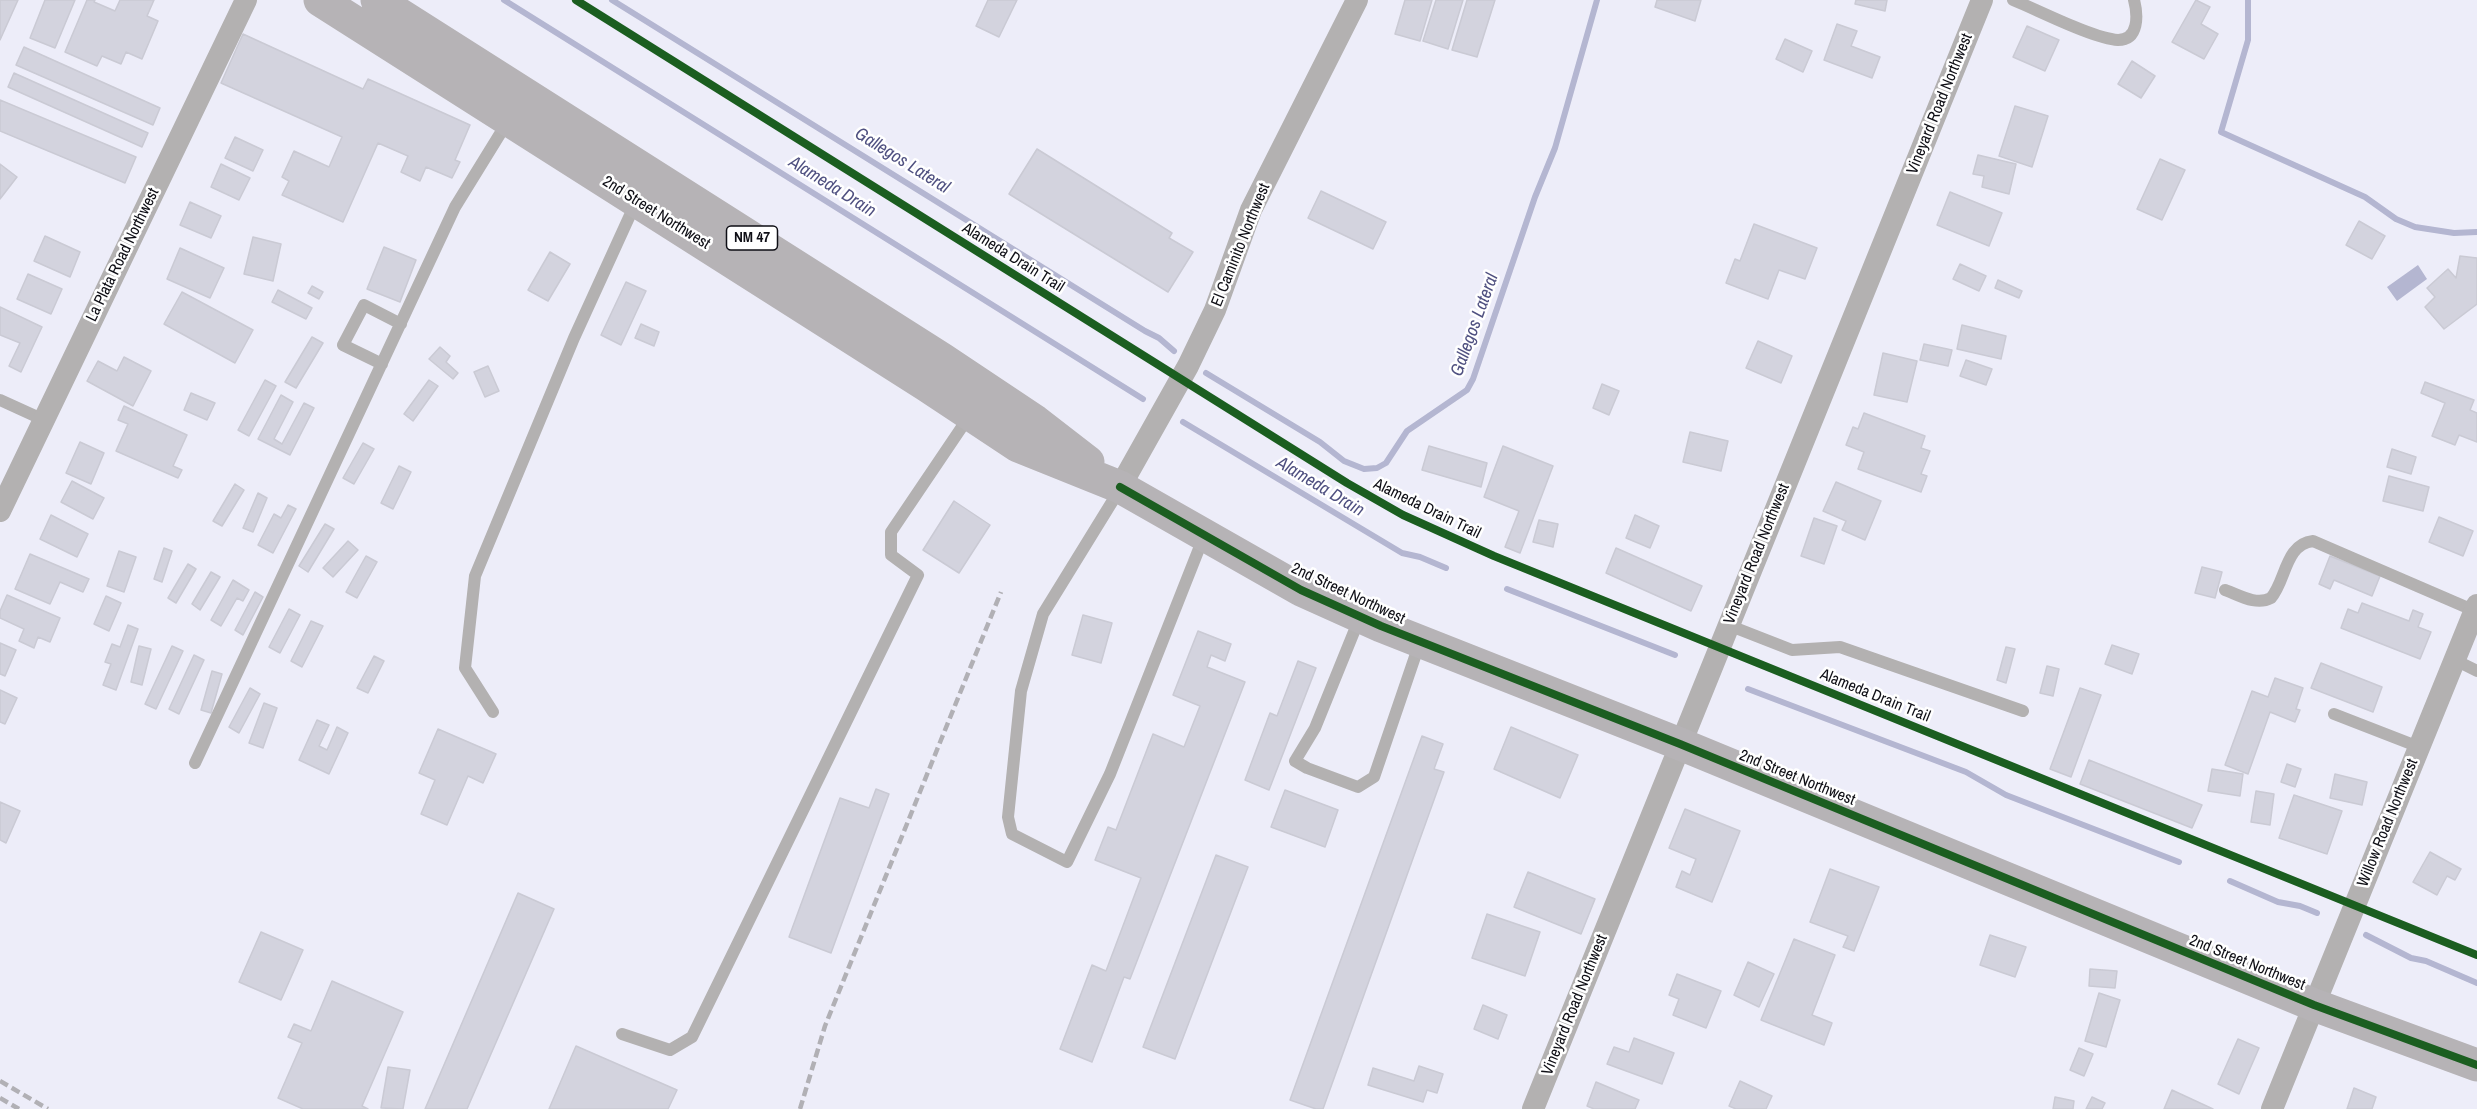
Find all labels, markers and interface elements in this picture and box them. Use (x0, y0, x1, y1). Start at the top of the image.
street label: Vineyard Road Northwest (1903, 31, 1977, 177)
water label: Gallegos Lateral (851, 123, 953, 199)
water label: Alameda Drain (785, 152, 879, 222)
street label: 2nd Street Northwest (599, 172, 713, 254)
street label: El Caminito Northwest (1208, 181, 1274, 309)
street label: La Plata Road Northwest (82, 185, 164, 325)
street label: Alameda Drain Trail (958, 219, 1068, 297)
road number: NM 47 (726, 226, 777, 250)
water label: Gallegos Lateral (1446, 271, 1504, 379)
water label: Alameda Drain (1272, 452, 1368, 522)
street label: Alameda Drain Trail (1370, 475, 1484, 543)
street label: Vineyard Road Northwest (1720, 481, 1794, 627)
street label: 2nd Street Northwest (1288, 559, 1408, 629)
street label: Alameda Drain Trail (1817, 665, 1933, 727)
street label: 2nd Street Northwest (1736, 746, 1858, 810)
street label: Willow Road Northwest (2354, 756, 2422, 890)
street label: 2nd Street Northwest (2186, 931, 2308, 995)
street label: Vineyard Road Northwest (1538, 932, 1612, 1078)

